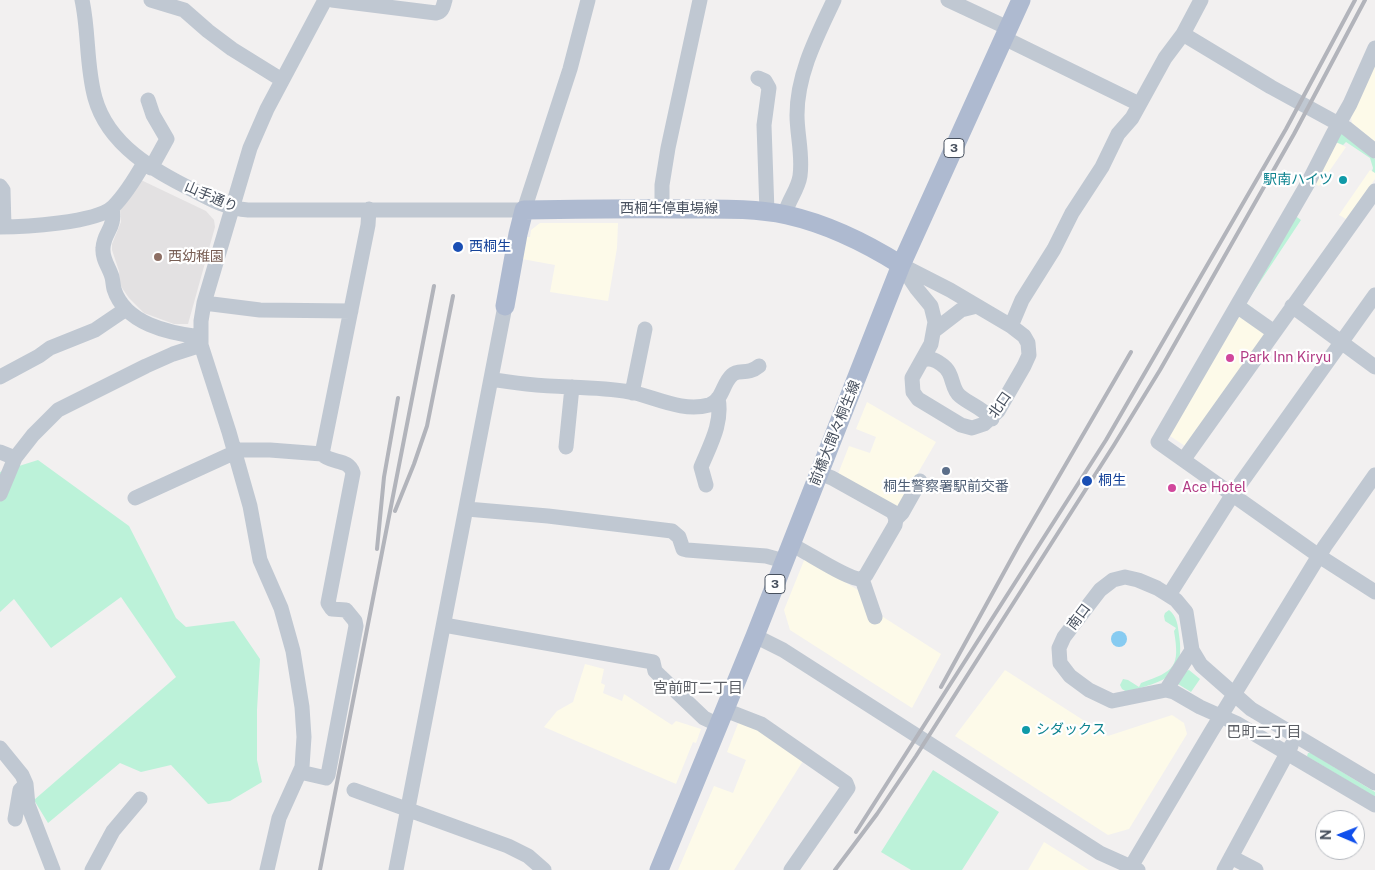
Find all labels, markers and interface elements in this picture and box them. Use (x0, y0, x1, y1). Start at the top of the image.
road number: 3 (944, 138, 964, 158)
place label: 駅南ハイツ (1263, 172, 1333, 188)
marker: 駅南ハイツ (1337, 174, 1349, 186)
street label: 山手通り (182, 178, 240, 216)
street label: 西桐生停車場線 (620, 201, 718, 217)
place label: 西桐生 (469, 239, 511, 255)
marker: 西桐生 (451, 240, 465, 254)
place label: 西幼稚園 (168, 249, 224, 265)
marker: 西幼稚園 (152, 251, 164, 263)
place label: Park Inn Kiryu (1240, 350, 1331, 366)
marker: Park Inn Kiryu (1224, 352, 1236, 364)
street label: 前橋大間々桐生線 (806, 378, 864, 488)
street label: 北口 (985, 389, 1015, 421)
marker: 桐生警察署駅前交番 (940, 465, 952, 477)
place label: 桐生 (1098, 473, 1126, 489)
marker: 桐生 (1080, 474, 1094, 488)
place label: 桐生警察署駅前交番 (883, 479, 1009, 495)
place label: Ace Hotel (1182, 480, 1246, 496)
marker: Ace Hotel (1166, 482, 1178, 494)
road number: 3 (765, 574, 785, 594)
street label: 南口 (1064, 601, 1094, 633)
district label: 宮前町二丁目 (653, 679, 743, 697)
place label: シダックス (1036, 722, 1106, 738)
district label: 巴町二丁目 (1227, 723, 1301, 741)
marker: シダックス (1020, 724, 1032, 736)
north arrow (1315, 810, 1365, 860)
text: N (1318, 829, 1334, 840)

